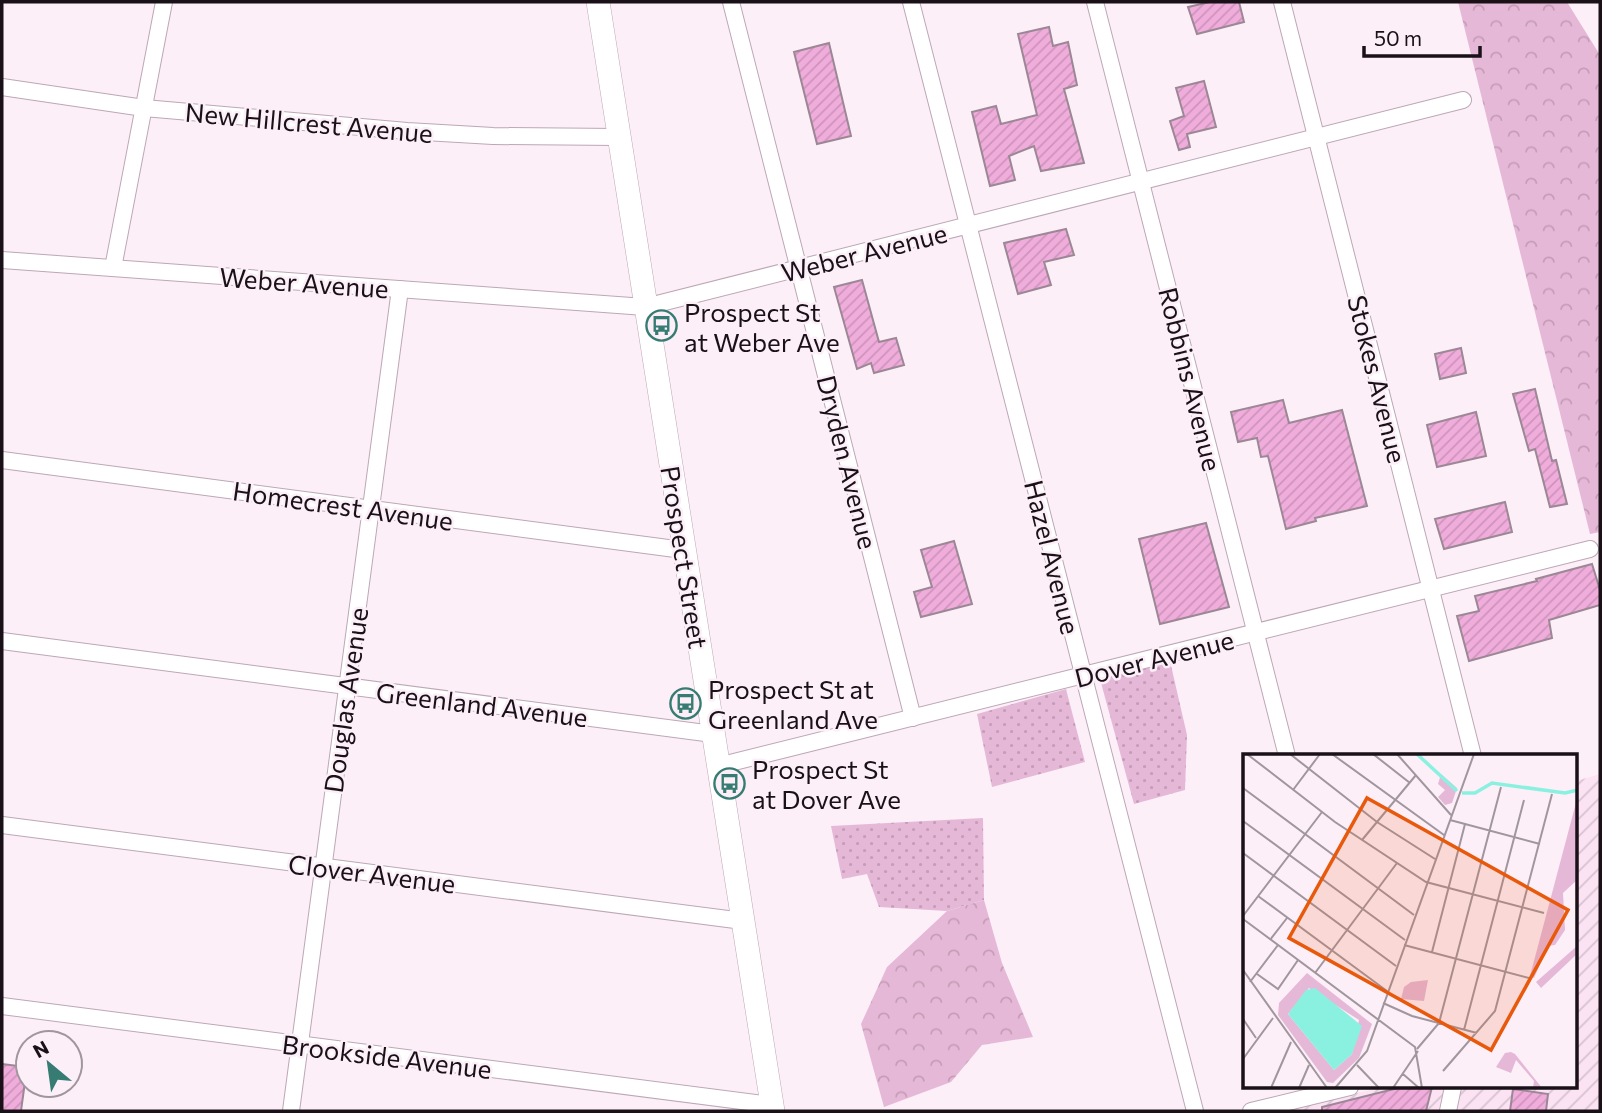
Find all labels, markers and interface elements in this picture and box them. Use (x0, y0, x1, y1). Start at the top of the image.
scale bar (1364, 14, 1480, 58)
text: 50 m (1374, 25, 1422, 50)
street label: New Hillcrest Avenue (184, 96, 434, 148)
street label: Weber Avenue (778, 216, 950, 288)
street label: Weber Avenue (218, 261, 390, 303)
street label: Robbins Avenue (1153, 284, 1229, 474)
street label: Stokes Avenue (1342, 292, 1414, 466)
place label: Prospect St at Weber Ave (684, 296, 840, 357)
bus stop icon: Prospect St at Weber Ave (644, 309, 678, 343)
street label: Dryden Avenue (811, 372, 885, 552)
street label: Prospect Street (655, 463, 715, 651)
street label: Homecrest Avenue (231, 474, 455, 536)
street label: Hazel Avenue (1019, 477, 1087, 637)
street label: Douglas Avenue (317, 605, 373, 795)
street label: Dover Avenue (1071, 623, 1237, 693)
place label: Prospect St at Greenland Ave (708, 673, 878, 734)
street label: Greenland Avenue (374, 676, 590, 732)
bus stop icon: Prospect St at Greenland Ave (668, 686, 702, 720)
place label: Prospect St at Dover Ave (752, 753, 901, 814)
inset map (1243, 754, 1578, 1088)
bus stop icon: Prospect St at Dover Ave (712, 766, 746, 800)
street label: Clover Avenue (287, 847, 457, 899)
street label: Brookside Avenue (281, 1028, 493, 1084)
north arrow (14, 1029, 84, 1099)
text: N (29, 1035, 52, 1062)

